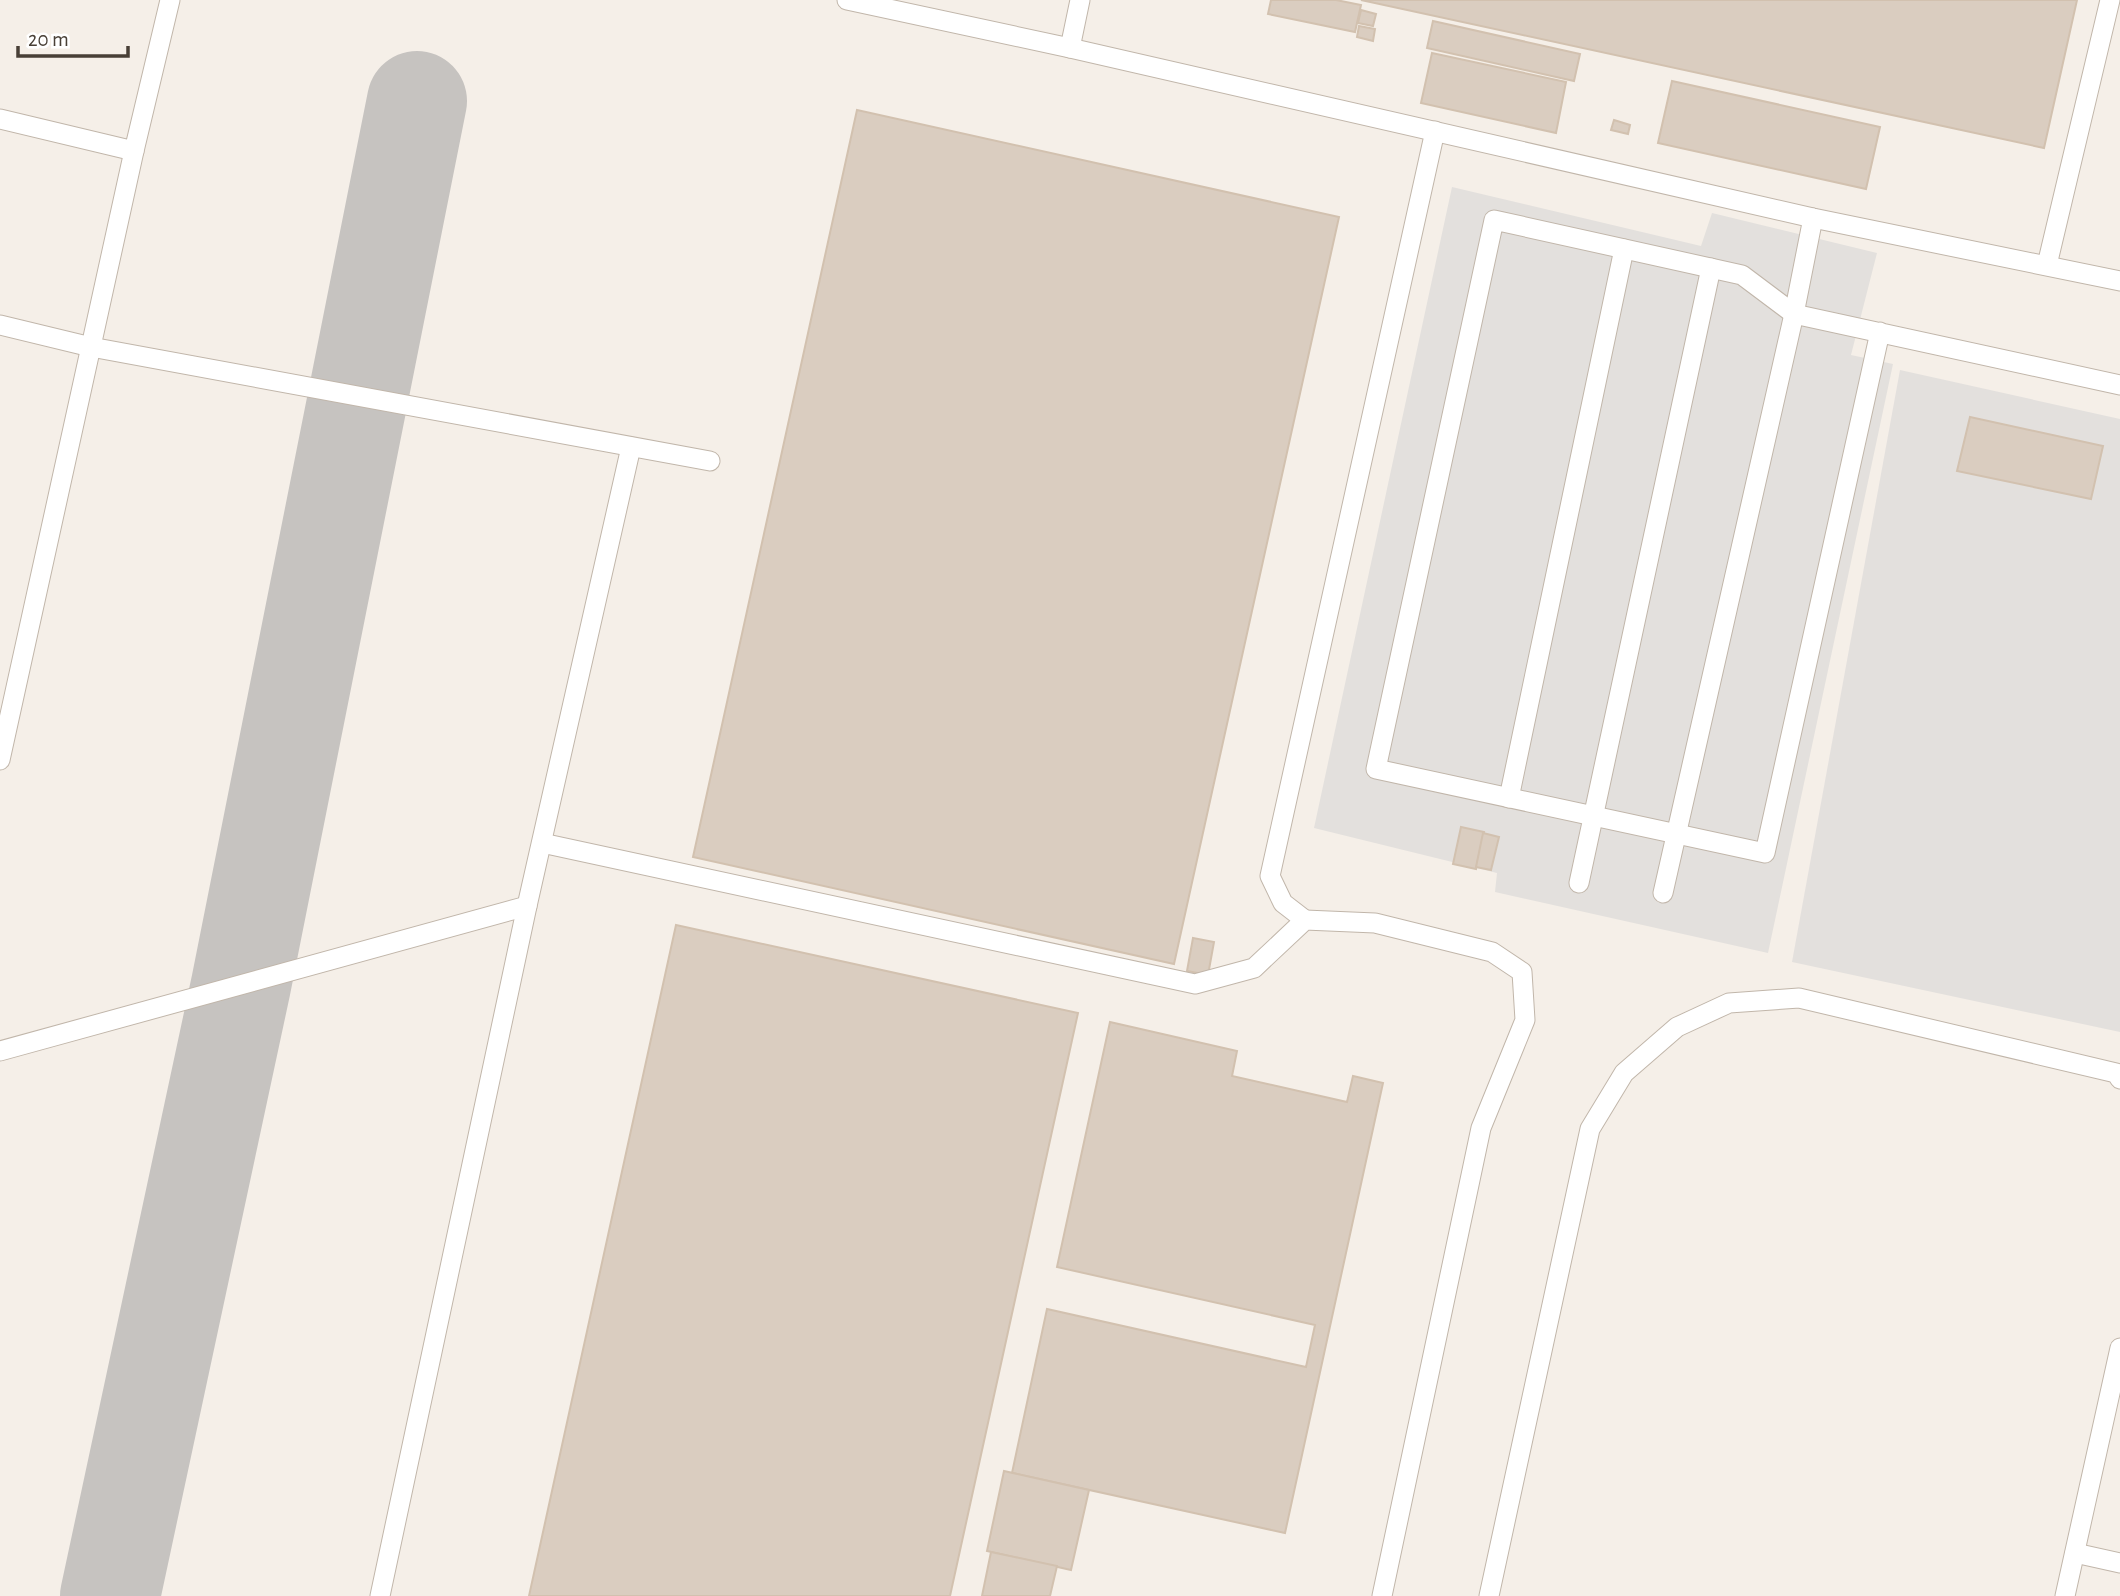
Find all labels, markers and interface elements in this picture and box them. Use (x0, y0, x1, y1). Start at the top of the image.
scale bar (18, 14, 128, 58)
text: 20 m (28, 29, 69, 50)

